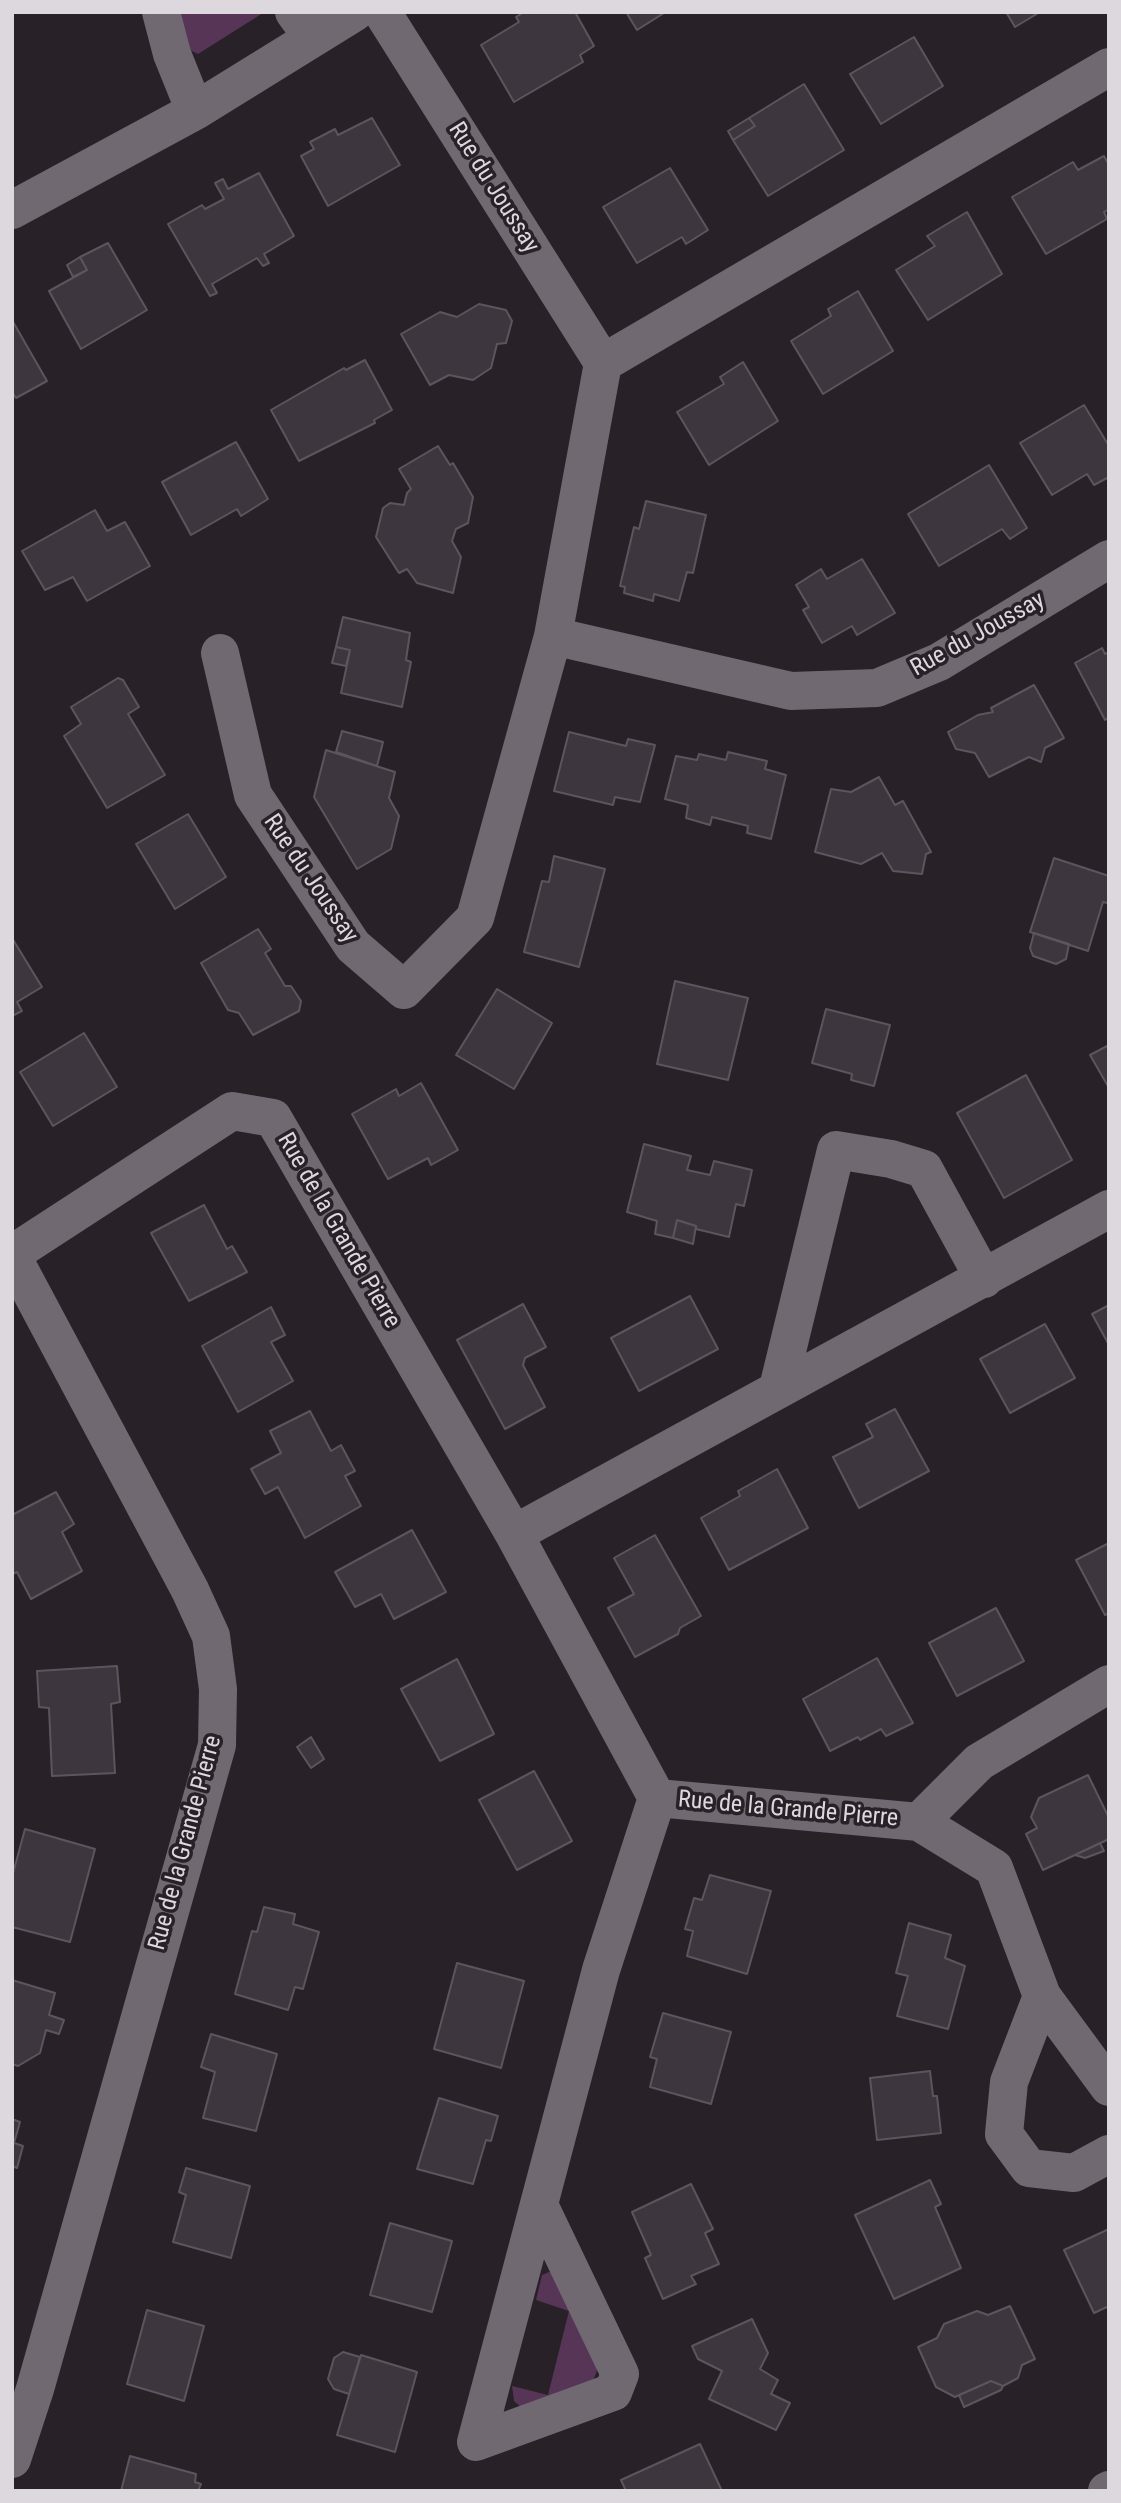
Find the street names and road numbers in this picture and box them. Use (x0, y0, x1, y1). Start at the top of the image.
street label: Rue du Joussay (441, 117, 545, 259)
street label: Rue du Joussay (906, 586, 1050, 684)
street label: Rue du Joussay (257, 809, 363, 949)
street label: Rue de la Grande Pierre (270, 1128, 406, 1334)
street label: Rue de la Grande Pierre (144, 1733, 228, 1953)
street label: Rue de la Grande Pierre (677, 1786, 899, 1834)

